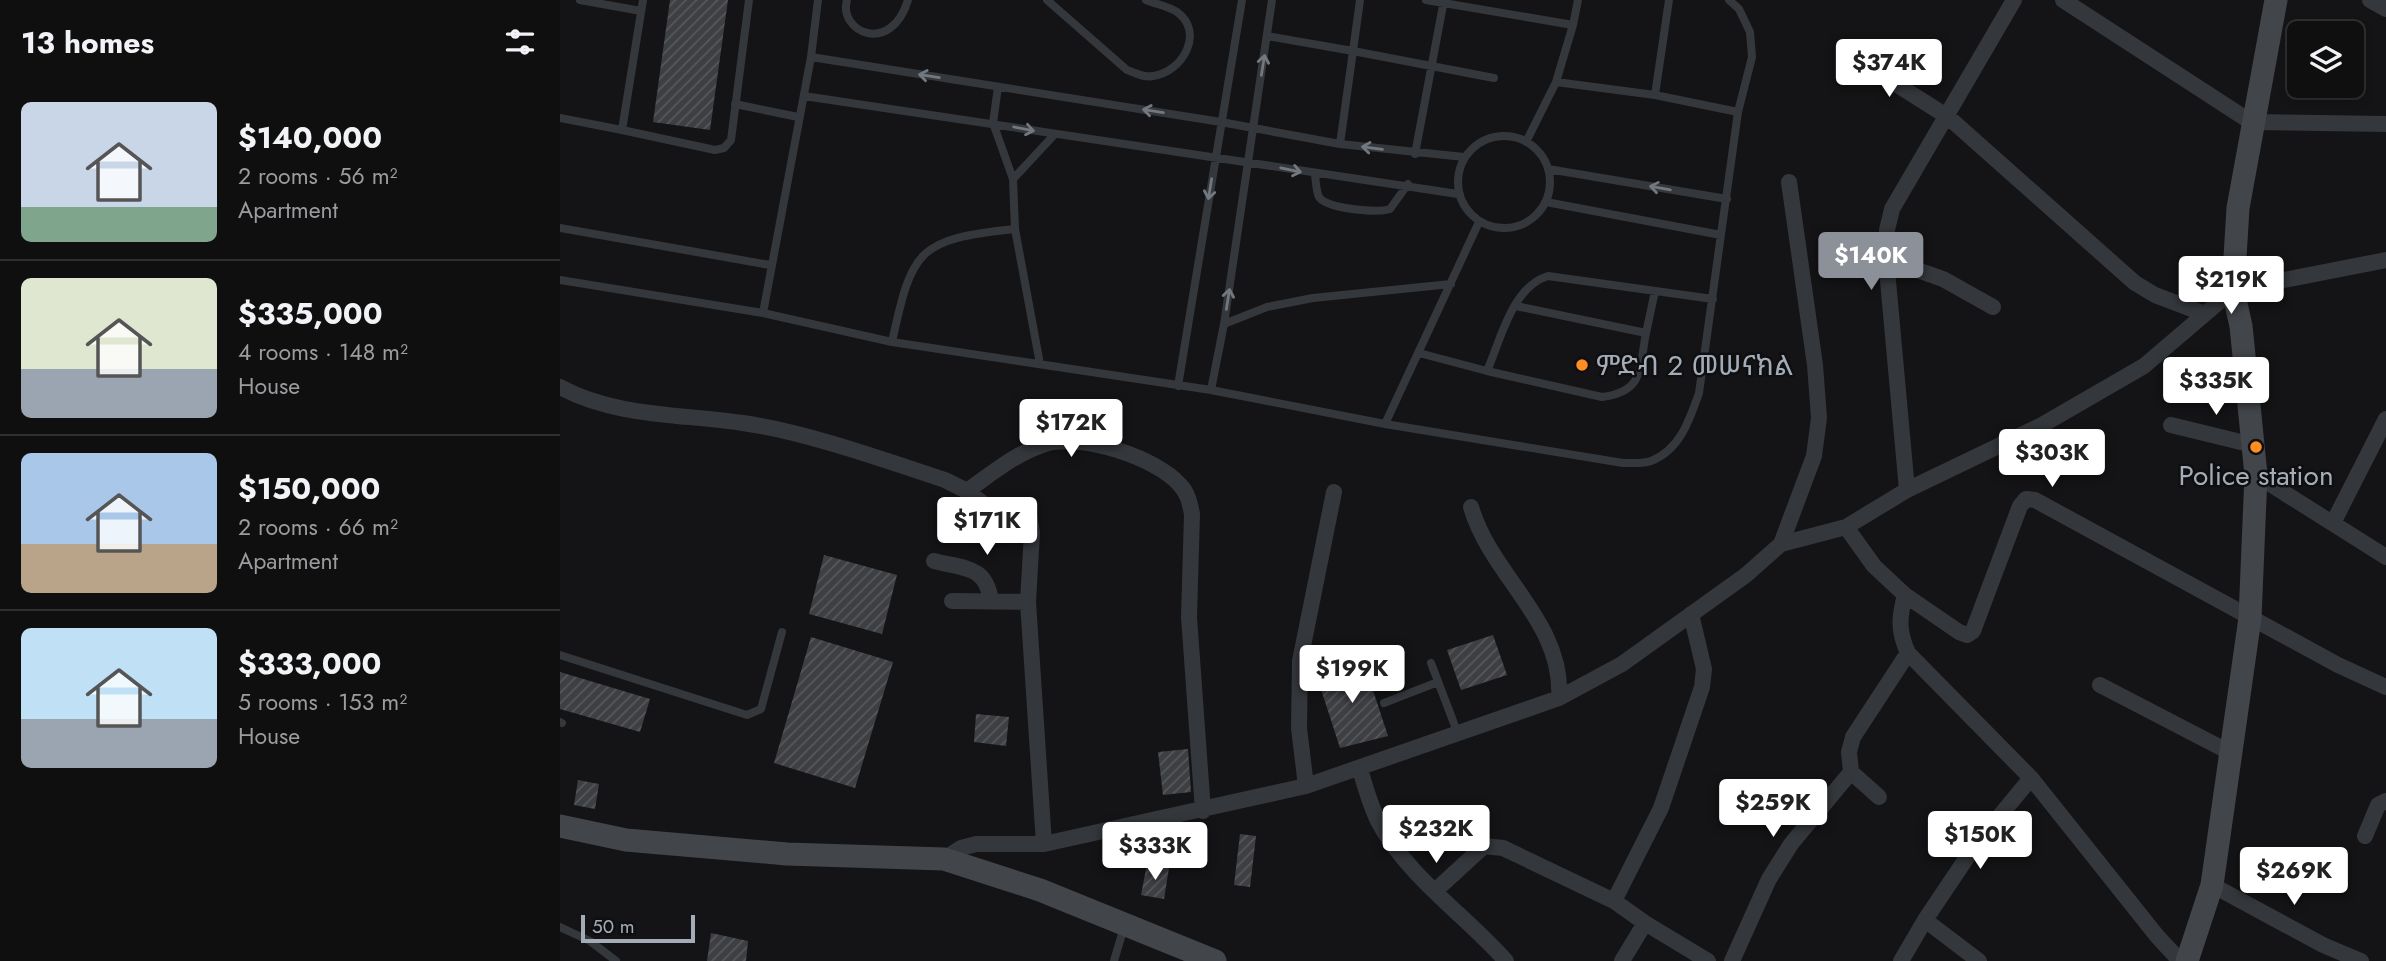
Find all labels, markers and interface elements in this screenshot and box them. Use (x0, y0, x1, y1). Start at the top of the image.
text: 13 homes (21, 21, 154, 64)
map controls (2287, 21, 2364, 98)
button: layers (2287, 21, 2364, 98)
icon: filters (501, 23, 539, 61)
pin: $374K (1840, 40, 1938, 99)
text: $374K (1852, 45, 1926, 79)
one-way arrow (1256, 54, 1269, 77)
one-way arrow (918, 69, 941, 82)
one-way arrow (1143, 104, 1165, 117)
text: $140,000 (238, 116, 382, 159)
one-way arrow (1012, 123, 1035, 136)
icon: home (77, 130, 161, 214)
one-way arrow (1361, 142, 1383, 155)
text: 2 rooms · 56 m² (238, 159, 398, 193)
one-way arrow (1279, 163, 1302, 177)
one-way arrow (1204, 177, 1217, 200)
one-way arrow (1649, 181, 1672, 194)
text: Apartment (238, 193, 338, 227)
pin: $140K (1822, 232, 1920, 292)
text: $140K (1834, 238, 1908, 272)
pin: $219K (2182, 256, 2280, 316)
text: $219K (2195, 262, 2267, 296)
one-way arrow (1222, 288, 1235, 310)
text: $335,000 (238, 292, 383, 335)
icon: home (77, 306, 161, 390)
text: 4 rooms · 148 m² (238, 335, 408, 369)
place label: ምድብ 2 መሠናክል (1596, 345, 1793, 386)
marker: ምድብ 2 መሠናክል (1574, 357, 1590, 373)
pin: $335K (2167, 358, 2265, 417)
text: $335K (2179, 363, 2253, 397)
text: House (238, 369, 300, 403)
pin: $172K (1022, 400, 1120, 459)
text: $172K (1035, 405, 1107, 439)
pin: $303K (2003, 430, 2101, 489)
text: $303K (2015, 435, 2089, 469)
marker: Police station (2248, 439, 2264, 455)
place label: Police station (2178, 455, 2334, 496)
text: $150,000 (238, 467, 380, 510)
icon: home (77, 481, 161, 565)
pin: $171K (938, 498, 1036, 557)
text: $171K (953, 503, 1021, 537)
text: 2 rooms · 66 m² (238, 510, 398, 544)
text: Apartment (238, 544, 338, 578)
text: $333,000 (238, 642, 381, 685)
pin: $199K (1303, 646, 1401, 705)
text: $199K (1316, 651, 1388, 685)
icon: home (77, 656, 161, 740)
text: 5 rooms · 153 m² (238, 685, 407, 719)
text: House (238, 719, 300, 753)
pin: $259K (1724, 780, 1822, 839)
text: $259K (1735, 785, 1811, 819)
pin: $232K (1387, 806, 1485, 865)
text: $232K (1399, 811, 1473, 845)
pin: $150K (1931, 812, 2029, 871)
text: $150K (1944, 817, 2016, 851)
pin: $333K (1106, 822, 1204, 882)
text: $333K (1118, 828, 1192, 862)
pin: $269K (2245, 848, 2343, 907)
text: $269K (2256, 853, 2332, 887)
scale bar (581, 912, 695, 944)
text: 50 m (592, 913, 635, 940)

